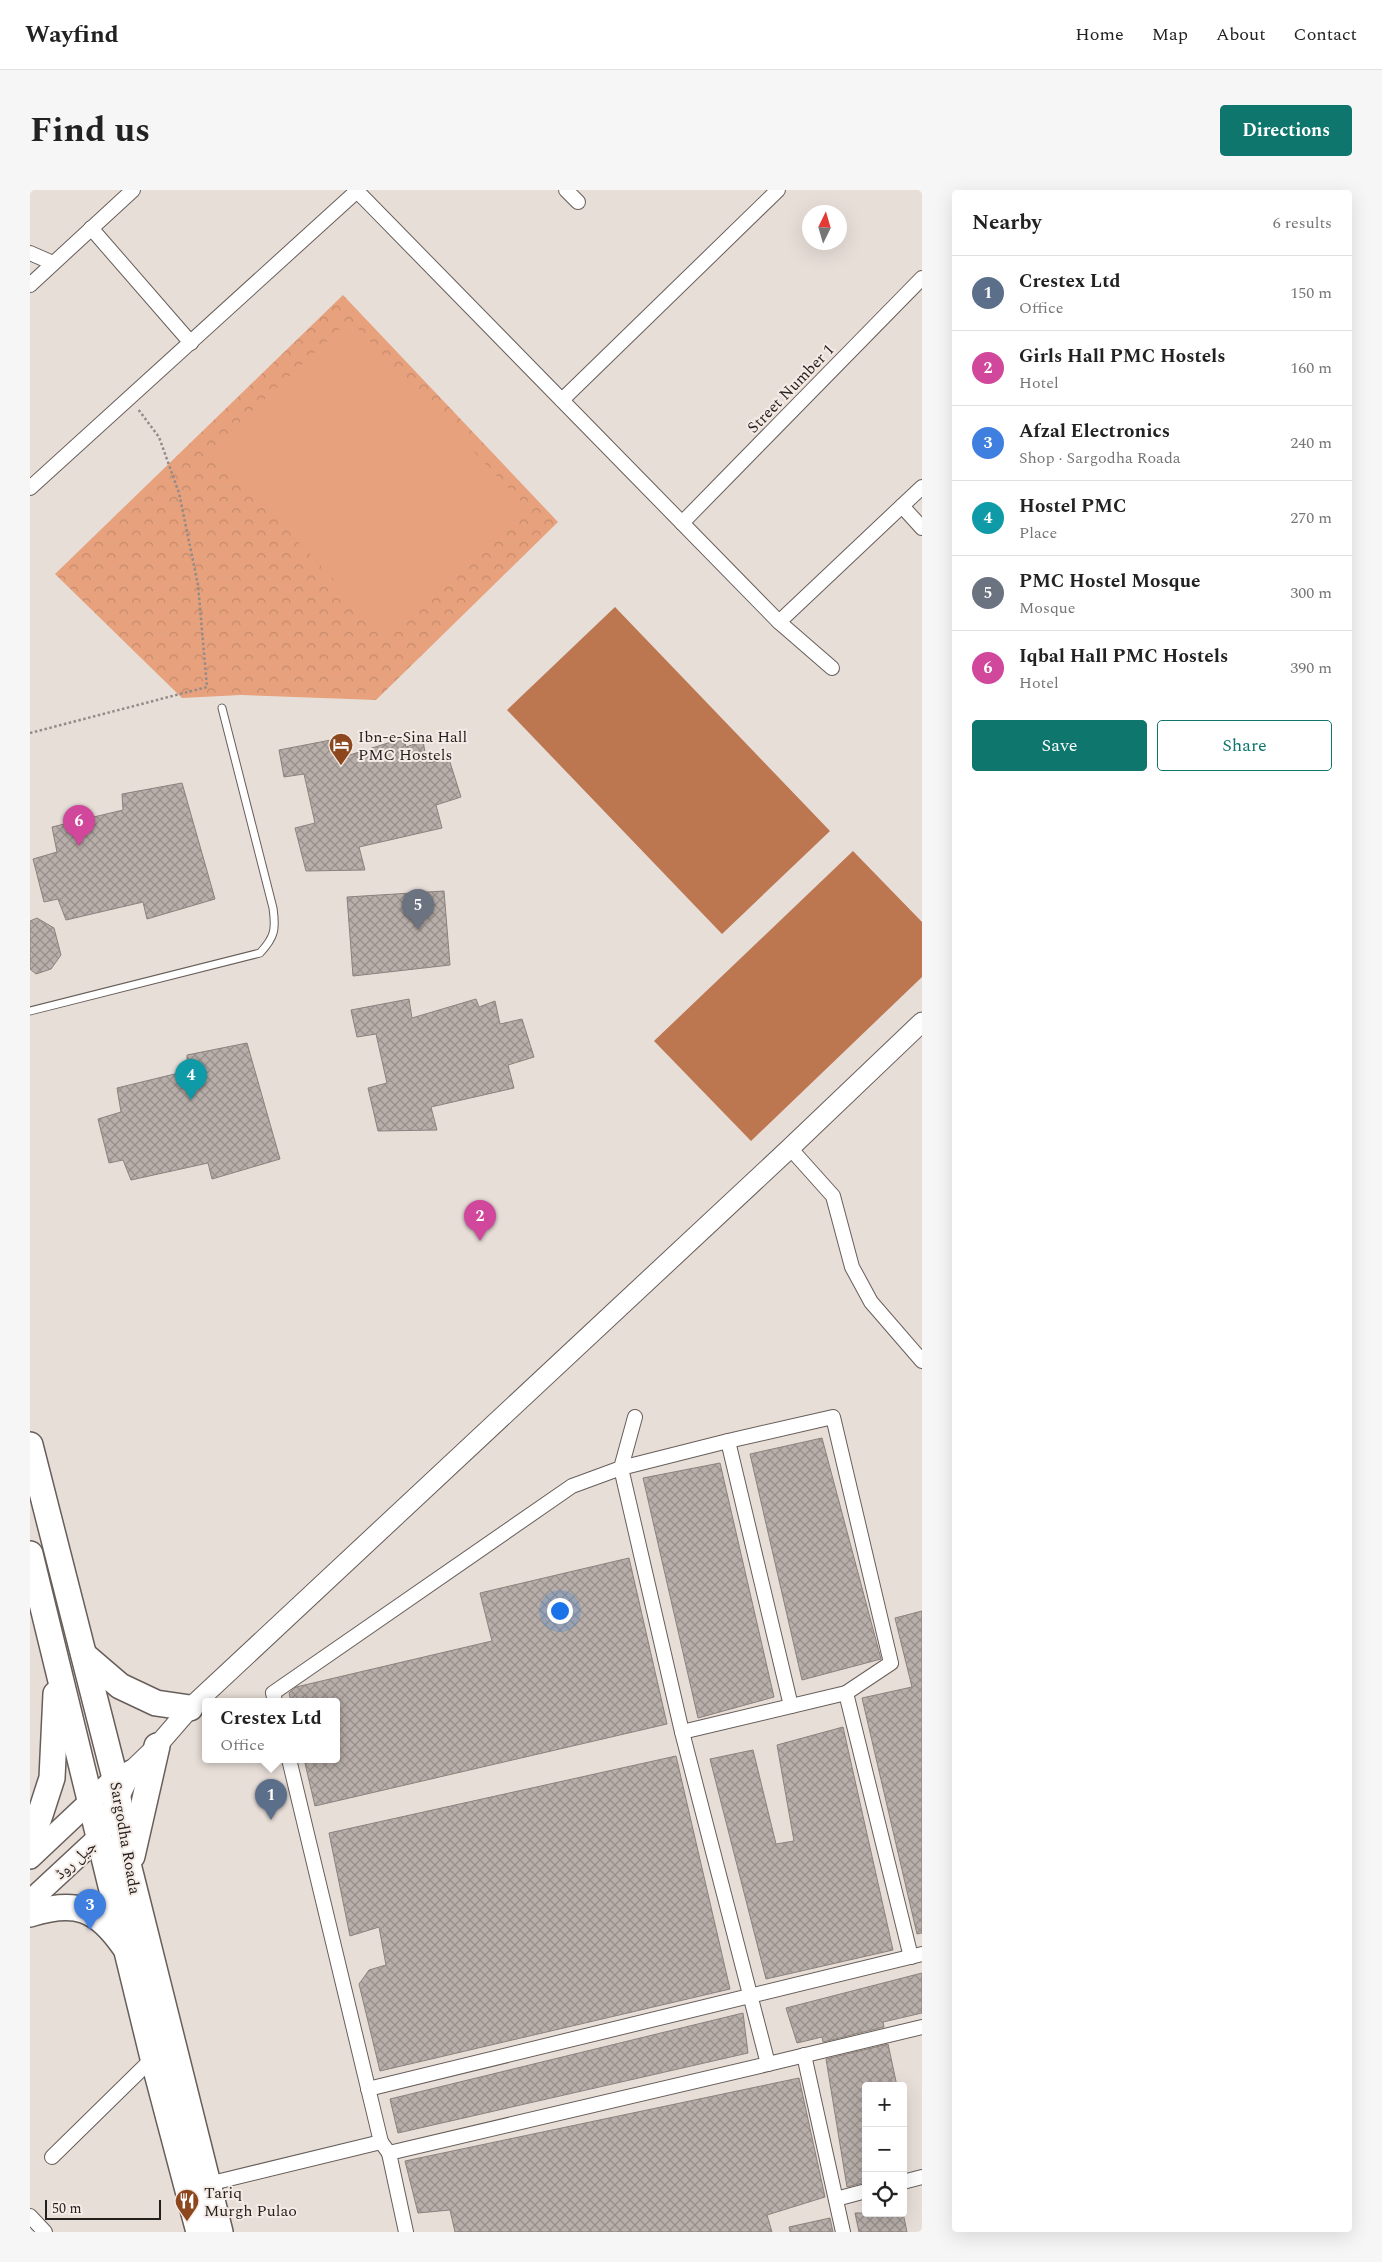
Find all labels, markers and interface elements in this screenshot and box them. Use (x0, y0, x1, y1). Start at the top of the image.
text: Wayfind (25, 17, 119, 53)
text: Home (1075, 21, 1124, 48)
text: Map (1152, 21, 1188, 48)
text: About (1216, 21, 1266, 48)
text: Contact (1294, 21, 1357, 48)
text: Find us (30, 104, 150, 157)
button: Directions (1220, 105, 1352, 156)
north arrow (802, 205, 847, 250)
text: Nearby (972, 207, 1042, 239)
text: 6 results (1273, 211, 1332, 235)
text: Crestex Ltd (1019, 267, 1121, 296)
text: 1 (984, 281, 992, 305)
text: 150 m (1290, 281, 1332, 305)
text: Office (1019, 296, 1063, 320)
street label: Street Number 1 (742, 338, 840, 439)
text: Girls Hall PMC Hostels (1019, 342, 1226, 371)
text: 2 (984, 356, 992, 380)
text: 160 m (1290, 356, 1332, 380)
text: Hotel (1019, 371, 1059, 395)
text: Afzal Electronics (1019, 417, 1170, 446)
text: 3 (984, 431, 992, 455)
text: 240 m (1290, 431, 1332, 455)
text: Shop · Sargodha Roada (1019, 446, 1181, 470)
text: Hostel PMC (1019, 492, 1126, 521)
text: 4 (984, 506, 992, 530)
text: 270 m (1290, 506, 1332, 530)
text: Place (1019, 521, 1057, 545)
text: PMC Hostel Mosque (1019, 567, 1200, 596)
text: 5 (984, 581, 992, 605)
text: 300 m (1290, 581, 1332, 605)
text: Mosque (1019, 596, 1076, 620)
text: Iqbal Hall PMC Hostels (1019, 642, 1228, 671)
text: 6 (984, 656, 992, 680)
text: 390 m (1290, 656, 1332, 680)
text: Hotel (1019, 671, 1059, 695)
button: Save (972, 720, 1147, 771)
button: Share (1157, 720, 1332, 771)
place label: Ibn-e-Sina Hall PMC Hostels (358, 725, 467, 767)
hotel icon: Ibn-e-Sina Hall PMC Hostels (328, 732, 354, 766)
pin: 6 (63, 805, 95, 846)
pin: 5 (402, 889, 434, 930)
pin: 4 (175, 1059, 207, 1100)
pin: 2 (464, 1200, 496, 1241)
your location (547, 1598, 573, 1624)
popup (202, 1698, 340, 1763)
text: Crestex Ltd (220, 1704, 322, 1733)
text: Office (220, 1733, 265, 1757)
pin: 1 (255, 1779, 287, 1820)
street label: Sargodha Roada (103, 1780, 147, 1897)
street label: جیل روڈ (49, 1834, 102, 1885)
pin: 3 (74, 1889, 106, 1930)
map controls (862, 2082, 907, 2217)
button: + (862, 2082, 907, 2127)
button: − (862, 2127, 907, 2172)
button: locate (862, 2172, 907, 2217)
place label: Tariq Murgh Pulao (204, 2181, 297, 2223)
restaurant icon: Tariq Murgh Pulao (174, 2188, 200, 2222)
scale bar (45, 2197, 161, 2220)
text: 50 m (52, 2198, 82, 2219)

